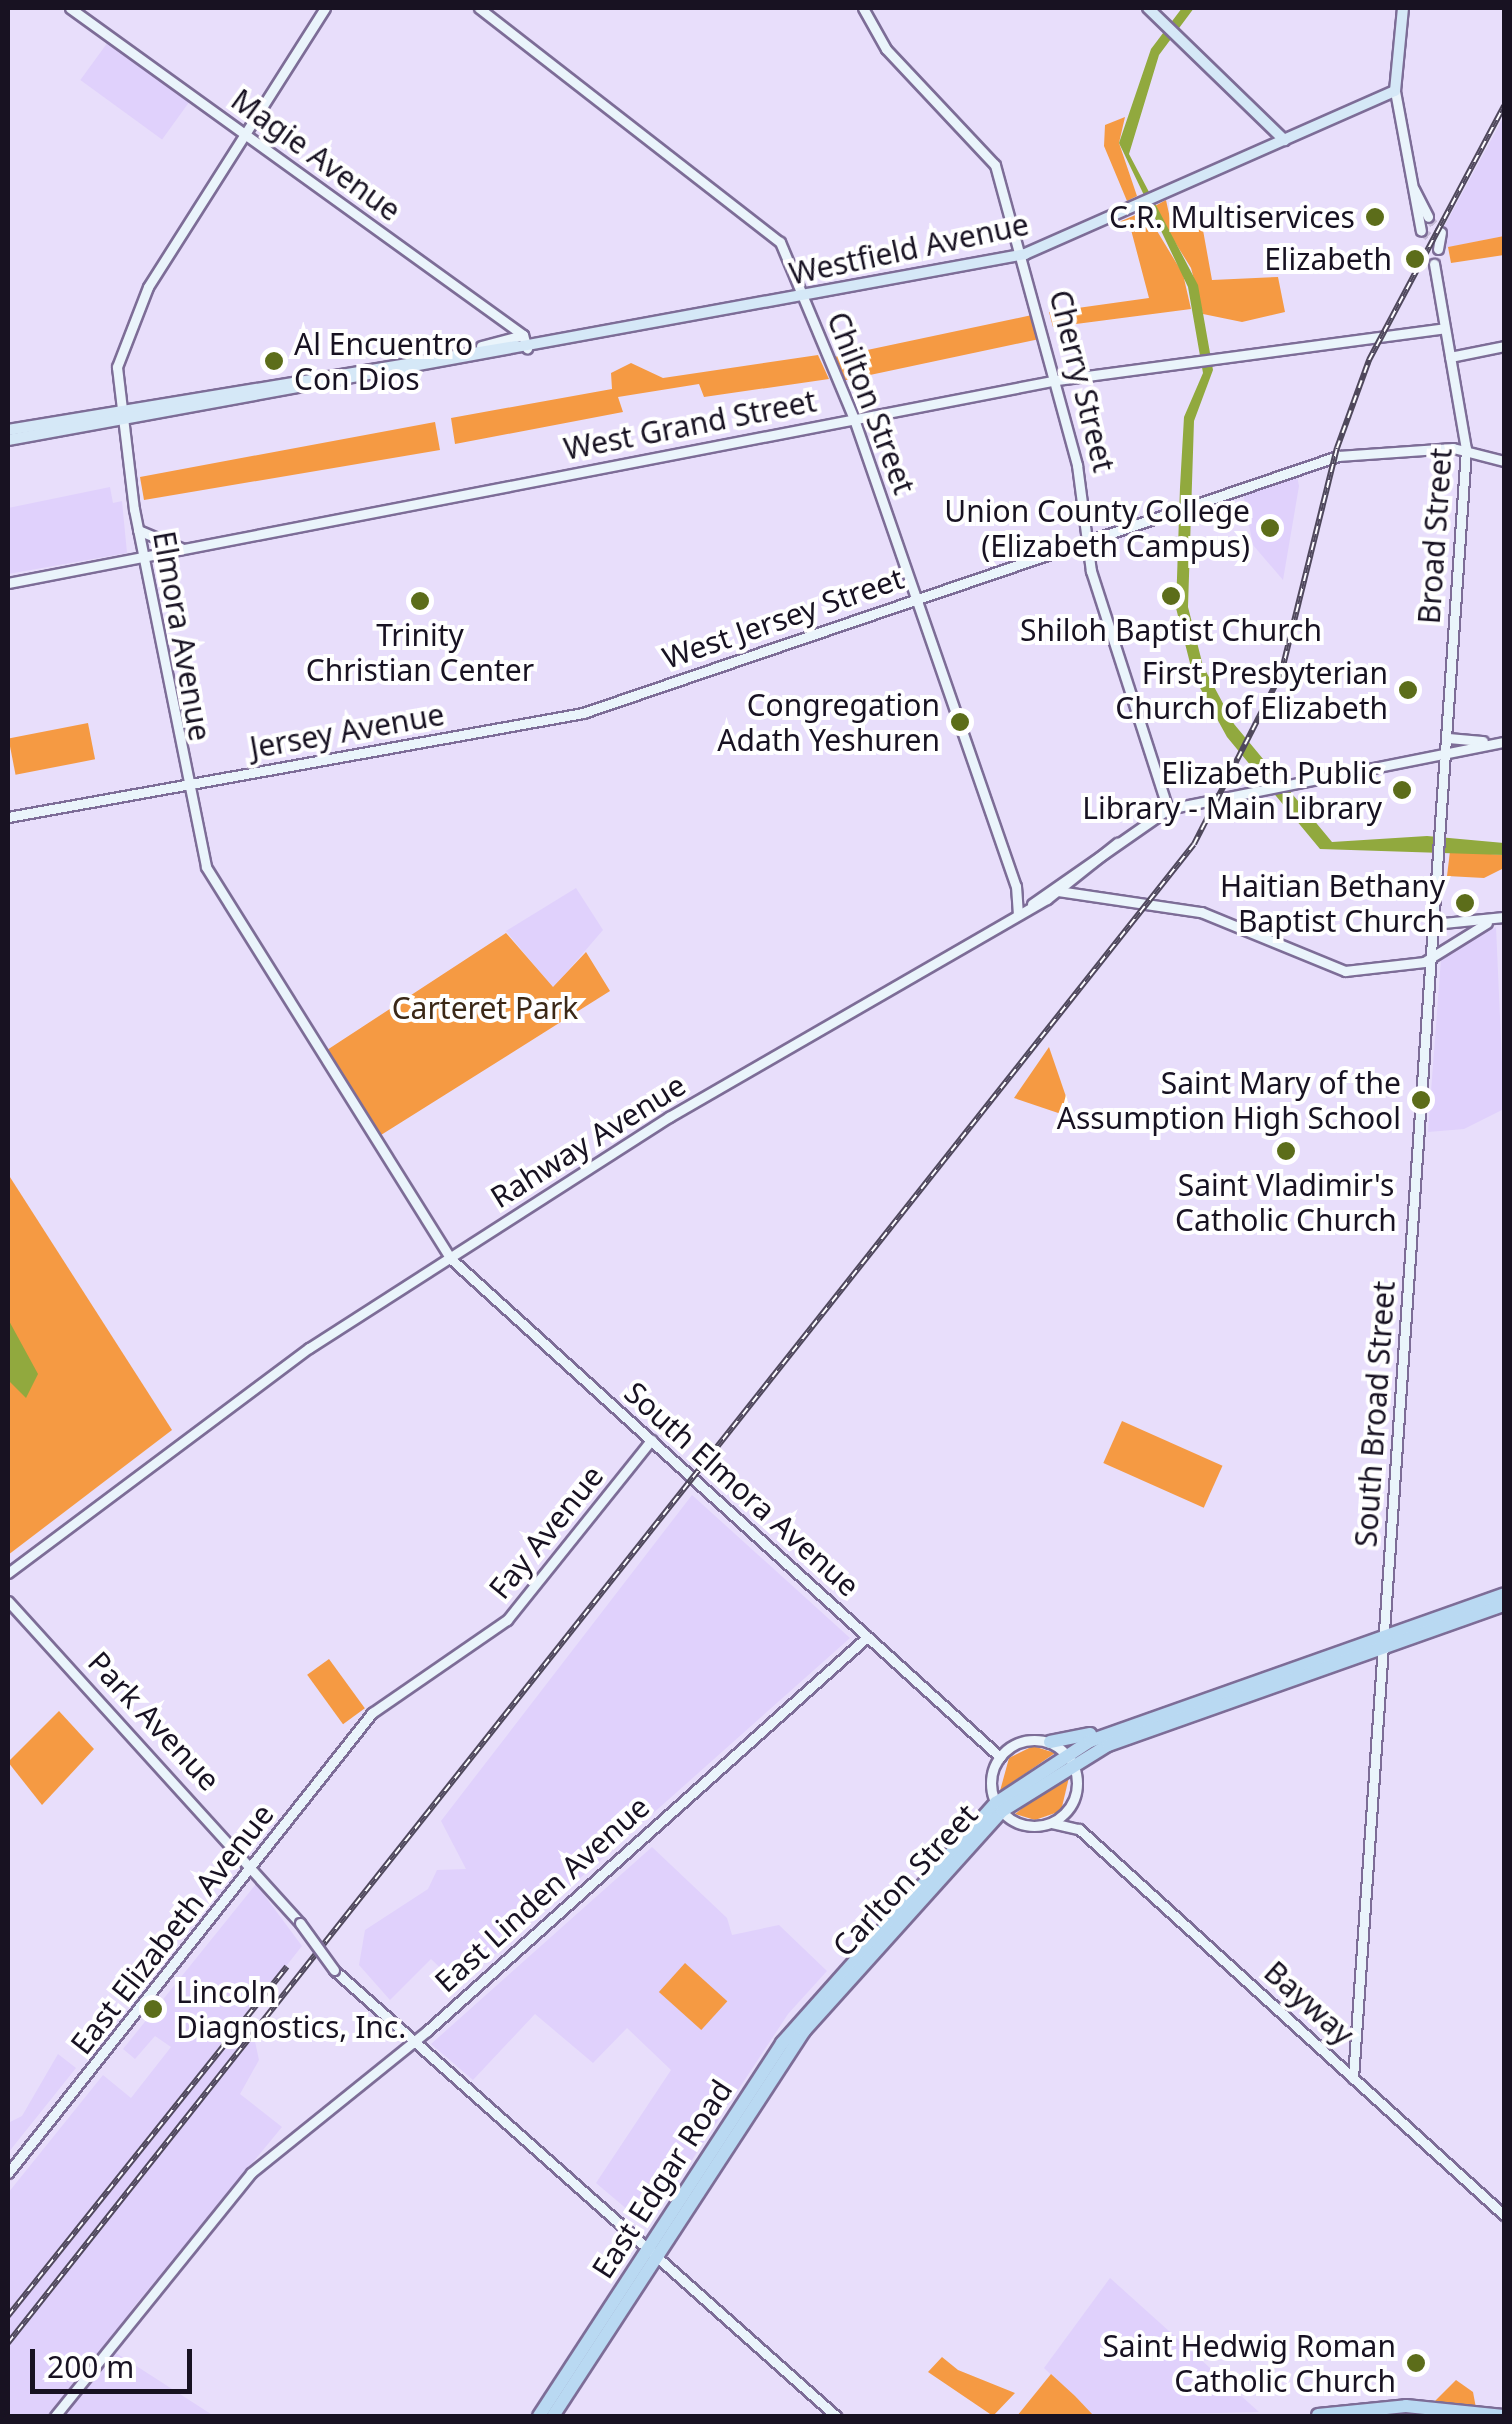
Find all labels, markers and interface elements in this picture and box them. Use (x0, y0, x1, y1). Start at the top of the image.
street label: Magie Avenue (224, 82, 408, 228)
place label: C.R. Multiservices (1109, 199, 1355, 235)
street label: Westfield Avenue (786, 206, 1032, 292)
marker: C.R. Multiservices (1364, 206, 1386, 228)
place label: Elizabeth (1264, 241, 1392, 277)
marker: Elizabeth (1402, 246, 1428, 272)
street label: Cherry Street (1042, 286, 1122, 476)
street label: Chilton Street (820, 307, 922, 499)
place label: Al Encuentro Con Dios (294, 326, 473, 396)
marker: Al Encuentro Con Dios (263, 350, 285, 372)
street label: West Grand Street (561, 383, 819, 467)
street label: Broad Street (1411, 447, 1459, 625)
place label: Union County College (Elizabeth Campus) (944, 493, 1250, 564)
marker: Union County College (Elizabeth Campus) (1259, 517, 1281, 539)
street label: Elmora Avenue (146, 528, 218, 744)
street label: West Jersey Street (658, 560, 908, 676)
marker: Shiloh Baptist Church (1160, 585, 1182, 607)
marker: Trinity Christian Center (409, 590, 431, 612)
place label: Shiloh Baptist Church (1020, 612, 1322, 648)
place label: Trinity Christian Center (306, 617, 534, 688)
place label: First Presbyterian Church of Elizabeth (1115, 655, 1388, 726)
marker: First Presbyterian Church of Elizabeth (1397, 679, 1419, 701)
place label: Congregation Adath Yeshuren (717, 687, 940, 758)
street label: Jersey Avenue (247, 696, 447, 766)
marker: Congregation Adath Yeshuren (949, 711, 971, 733)
place label: Elizabeth Public Library - Main Library (1082, 755, 1382, 826)
marker: Elizabeth Public Library - Main Library (1391, 779, 1413, 801)
place label: Haitian Bethany Baptist Church (1220, 868, 1445, 938)
marker: Haitian Bethany Baptist Church (1454, 892, 1476, 914)
park label: Carteret Park (392, 990, 578, 1026)
place label: Saint Mary of the Assumption High School (1057, 1065, 1401, 1136)
street label: Rahway Avenue (484, 1067, 692, 1215)
marker: Saint Mary of the Assumption High School (1410, 1089, 1432, 1111)
marker: Saint Vladimir's Catholic Church (1275, 1140, 1297, 1162)
place label: Saint Vladimir's Catholic Church (1175, 1167, 1397, 1238)
street label: South Broad Street (1348, 1280, 1402, 1548)
street label: South Elmora Avenue (617, 1374, 867, 1604)
street label: Fay Avenue (481, 1458, 611, 1606)
street label: Park Avenue (81, 1644, 227, 1798)
street label: East Linden Avenue (428, 1788, 656, 2000)
street label: Carlton Street (825, 1796, 985, 1964)
street label: East Elizabeth Avenue (63, 1797, 281, 2061)
street label: Bayway (1257, 1954, 1361, 2052)
place label: Lincoln Diagnostics, Inc. (176, 1974, 406, 2044)
marker: Lincoln Diagnostics, Inc. (140, 1996, 166, 2022)
street label: East Edgar Road (584, 2073, 740, 2285)
place label: Saint Hedwig Roman Catholic Church (1102, 2328, 1396, 2398)
scale bar (35, 2329, 198, 2391)
text: 200 m (47, 2346, 134, 2387)
marker: Saint Hedwig Roman Catholic Church (1405, 2352, 1427, 2374)

